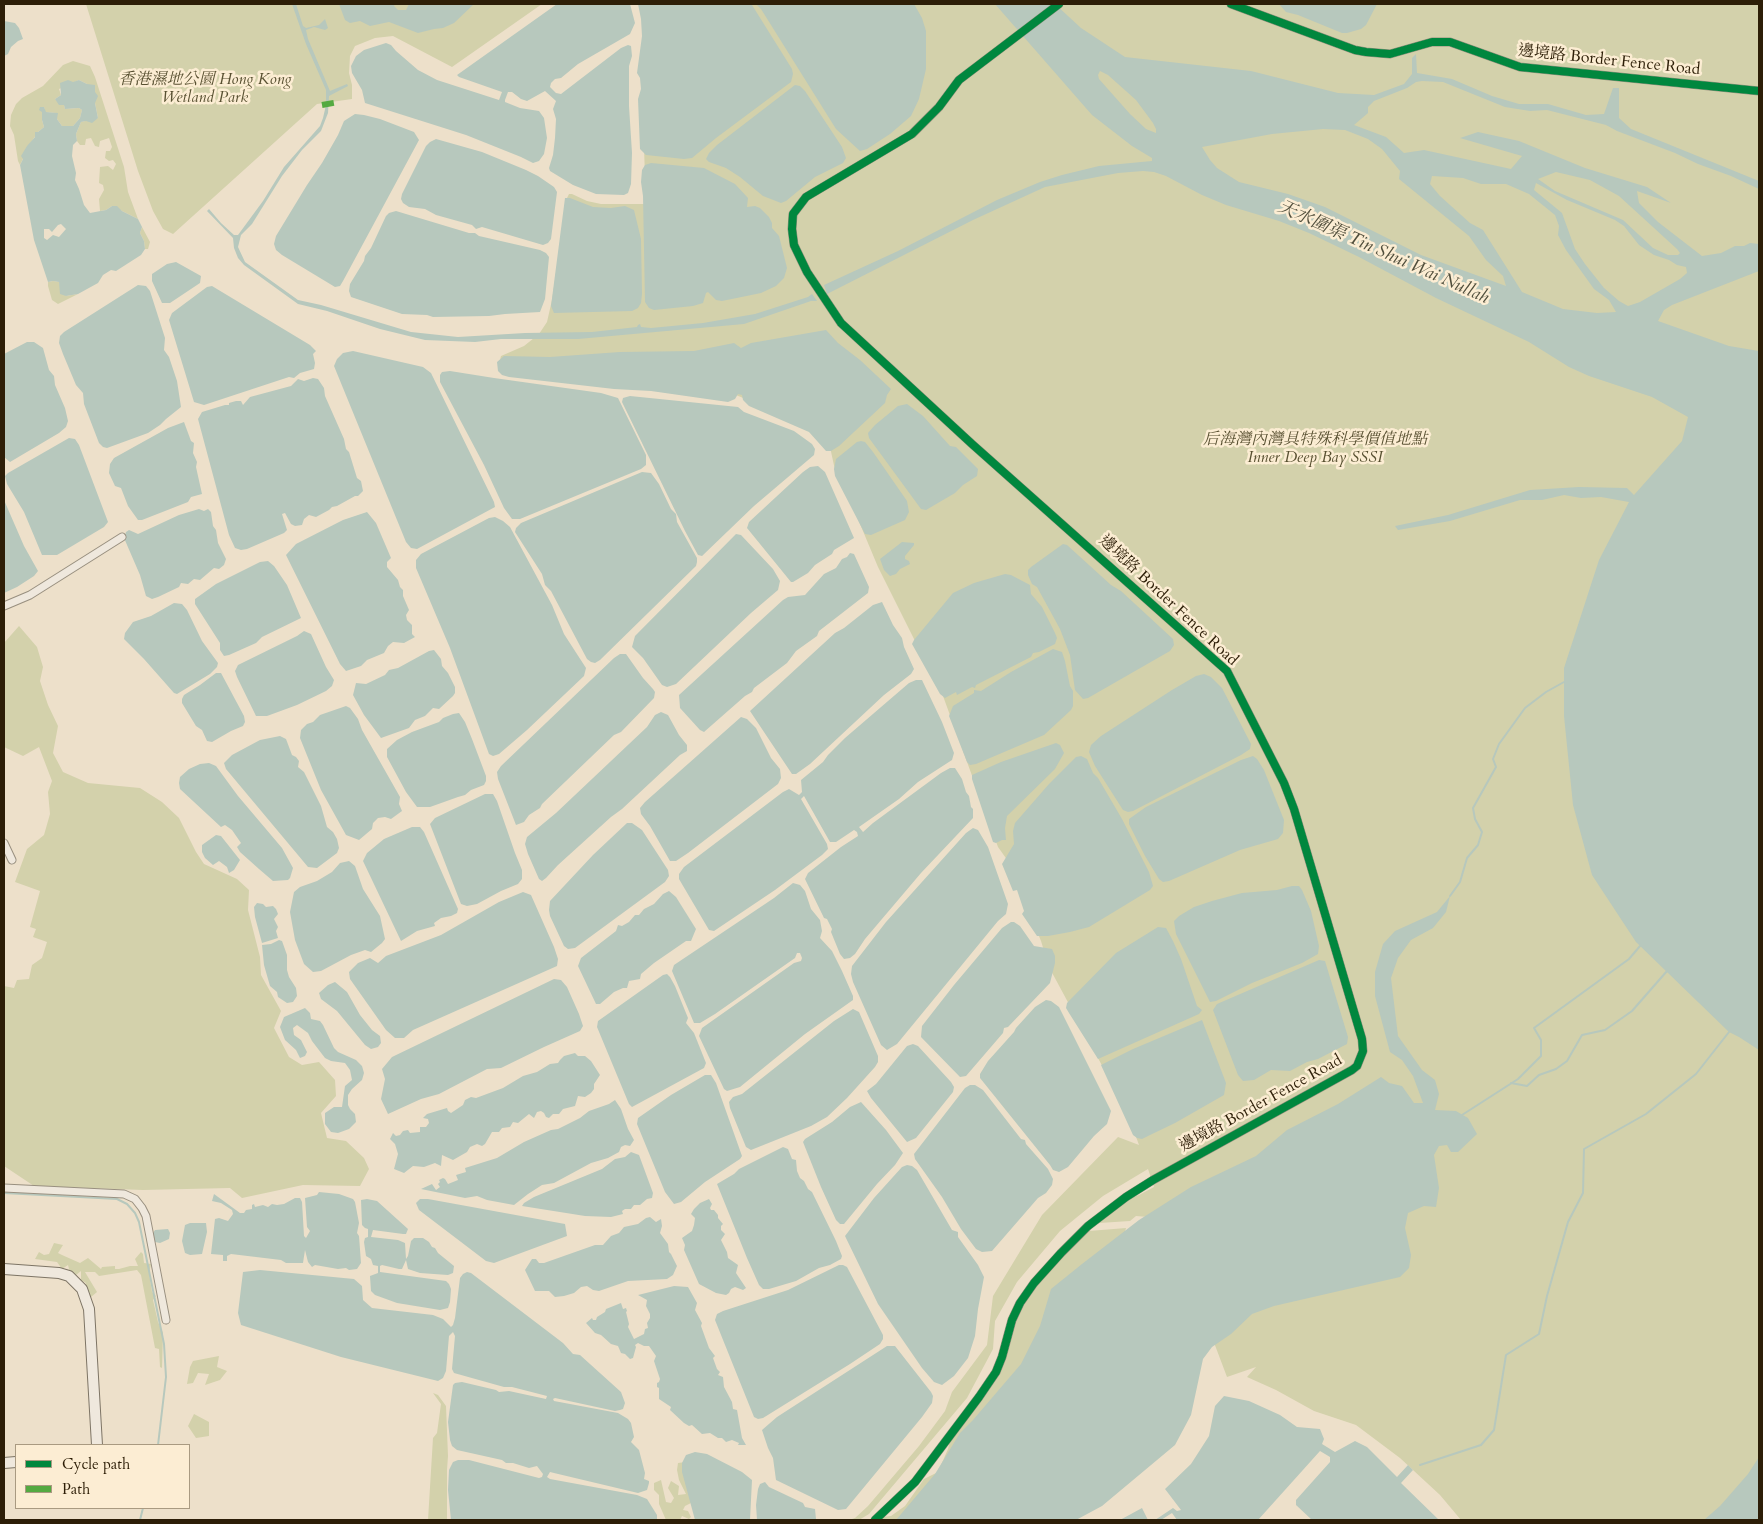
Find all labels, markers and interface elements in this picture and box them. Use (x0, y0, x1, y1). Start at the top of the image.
street label: 邊境路 Border Fence Road (1517, 42, 1701, 80)
park label: 香港濕地公園 Hong Kong Wetland Park (118, 70, 292, 108)
water label: 天水圍渠 Tin Shui Wai Nullah (1274, 197, 1492, 309)
park label: 后海灣內灣具特殊科學價值地點 Inner Deep Bay SSSI (1203, 430, 1427, 468)
street label: 邊境路 Border Fence Road (1095, 532, 1241, 670)
street label: 邊境路 Border Fence Road (1176, 1051, 1346, 1157)
legend (15, 1444, 190, 1509)
text: Cycle path (62, 1454, 130, 1474)
text: Path (62, 1479, 90, 1499)

